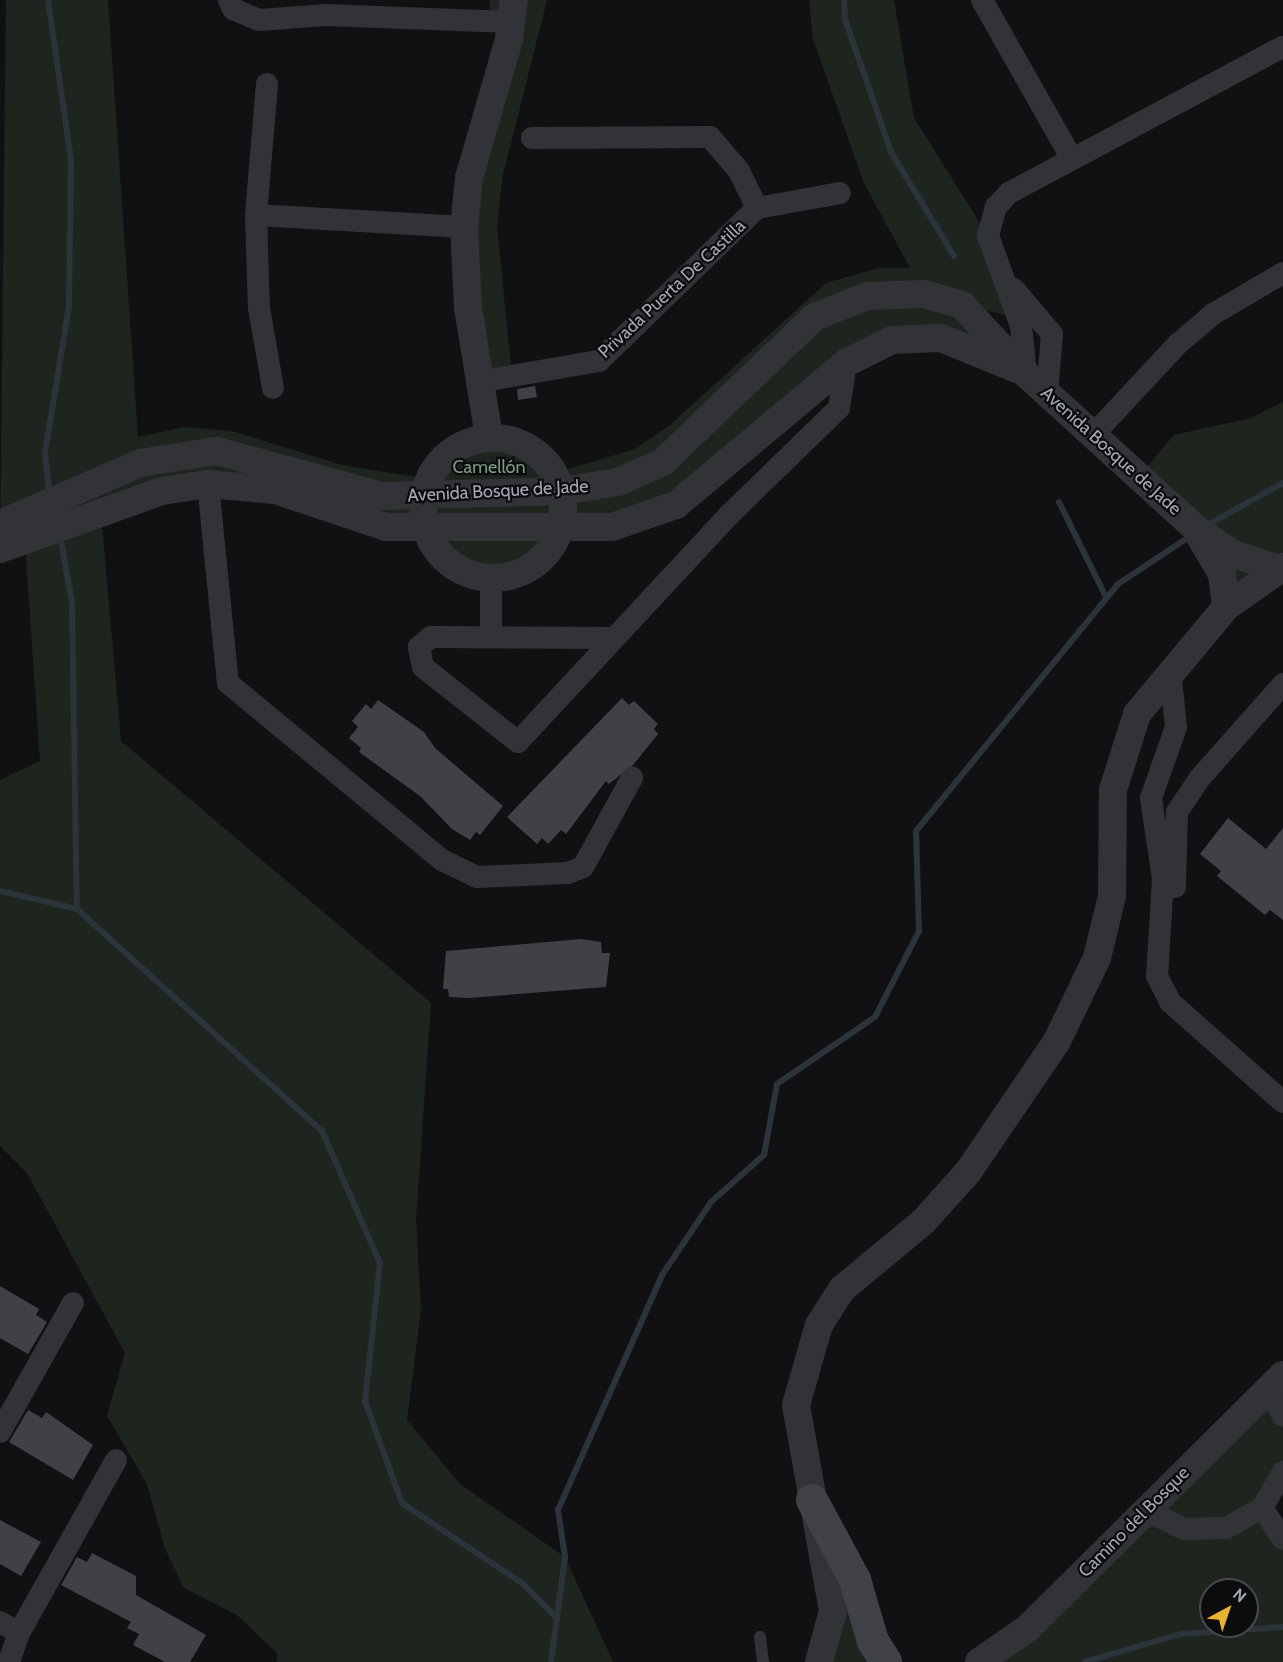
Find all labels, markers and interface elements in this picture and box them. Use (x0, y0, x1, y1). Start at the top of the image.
street label: Privada Puerta De Castilla (594, 215, 750, 363)
street label: Avenida Bosque de Jade (1036, 382, 1186, 520)
park label: Camellón (452, 456, 526, 478)
street label: Avenida Bosque de Jade (407, 475, 589, 507)
street label: Camino del Bosque (1074, 1462, 1194, 1582)
north arrow (1199, 1578, 1259, 1638)
text: N (1229, 1584, 1250, 1606)

